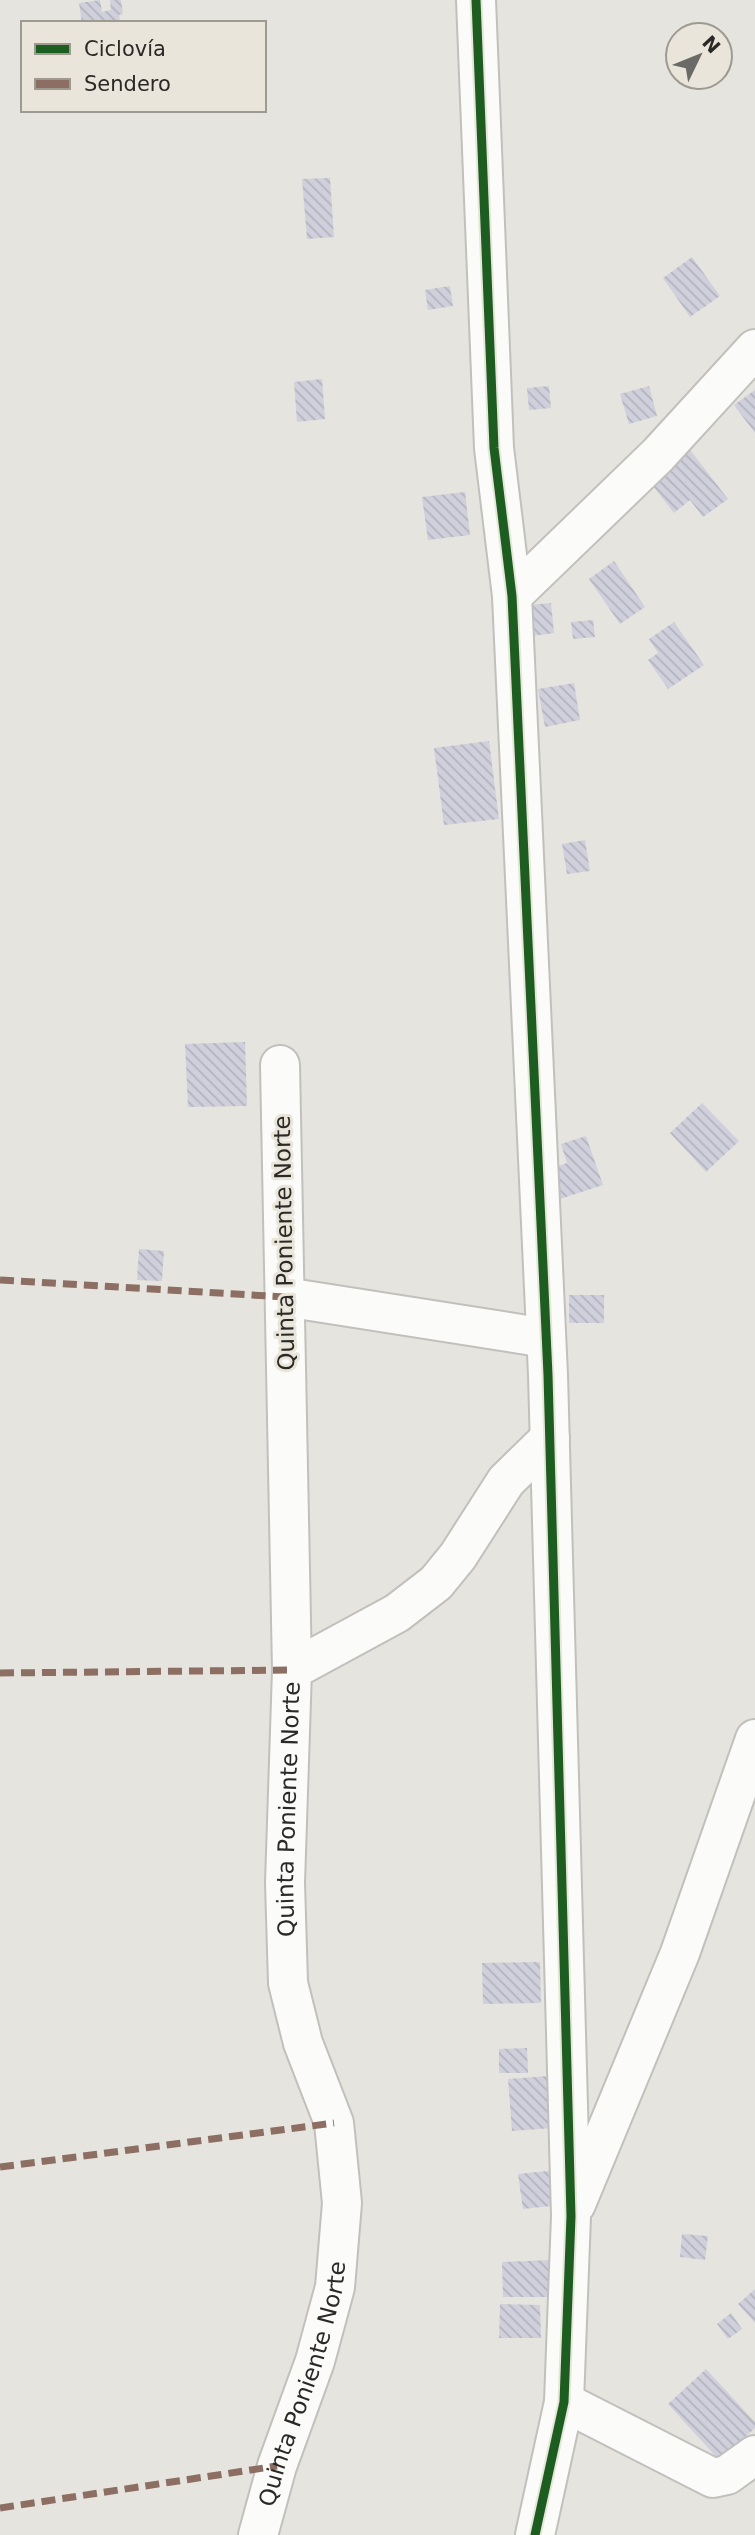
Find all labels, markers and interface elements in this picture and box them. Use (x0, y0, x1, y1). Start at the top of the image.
legend (21, 21, 266, 112)
north arrow (664, 21, 734, 91)
text: N (698, 31, 725, 58)
text: Ciclovía (84, 37, 166, 61)
text: Sendero (84, 72, 171, 96)
street label: Quinta Poniente Norte (269, 1115, 299, 1371)
street label: Quinta Poniente Norte (272, 1681, 305, 1937)
street label: Quinta Poniente Norte (254, 2260, 350, 2509)

